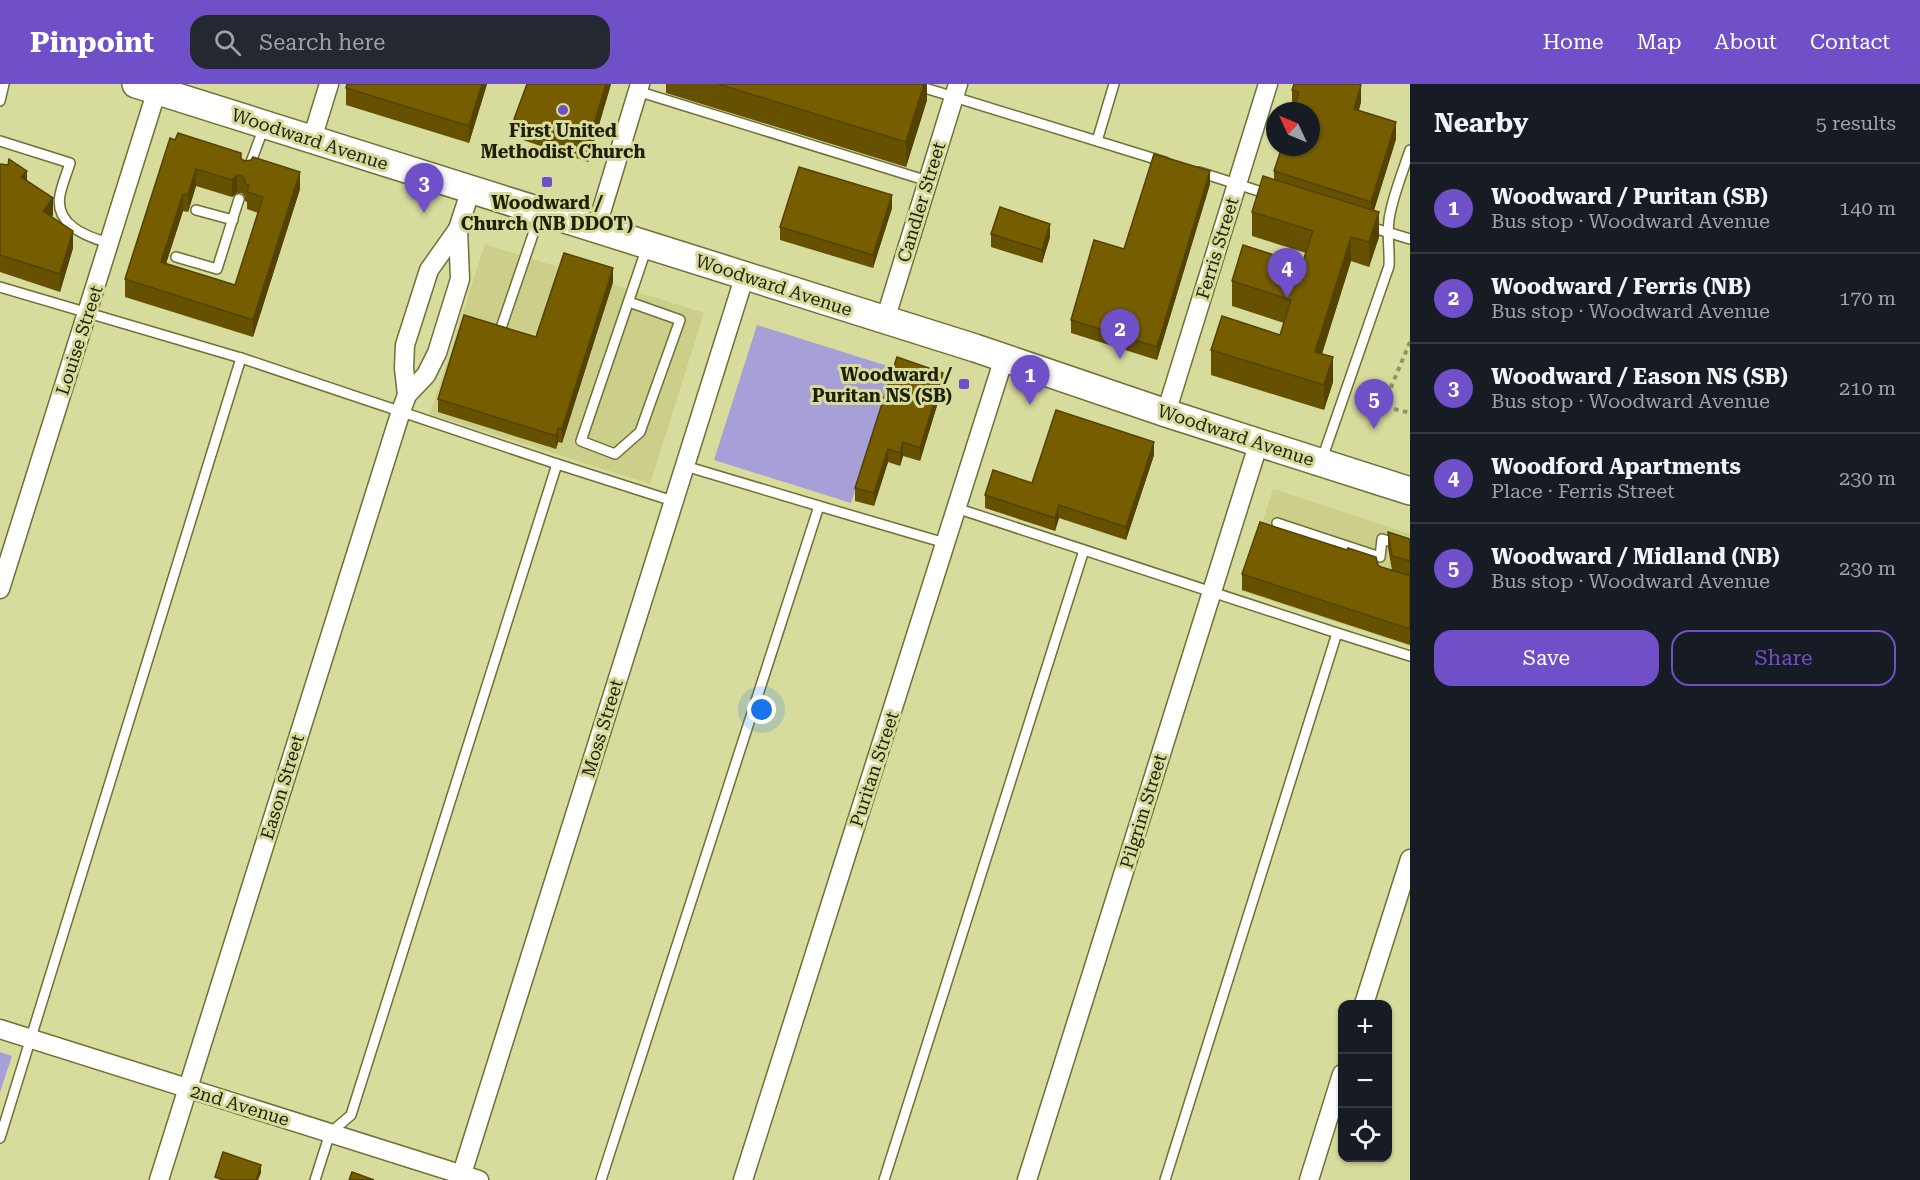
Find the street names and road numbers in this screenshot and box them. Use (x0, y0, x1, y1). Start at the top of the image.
street label: Woodward Avenue (229, 104, 391, 174)
street label: Candler Street (893, 139, 949, 265)
street label: Ferris Street (1192, 194, 1243, 301)
street label: Woodward Avenue (693, 250, 855, 320)
street label: Louise Street (51, 282, 107, 397)
street label: Woodward Avenue (1155, 400, 1317, 470)
street label: Moss Street (577, 676, 627, 779)
street label: Puritan Street (845, 708, 903, 829)
street label: Eason Street (256, 732, 308, 842)
street label: Pilgrim Street (1116, 751, 1171, 871)
street label: 2nd Avenue (188, 1080, 292, 1130)

